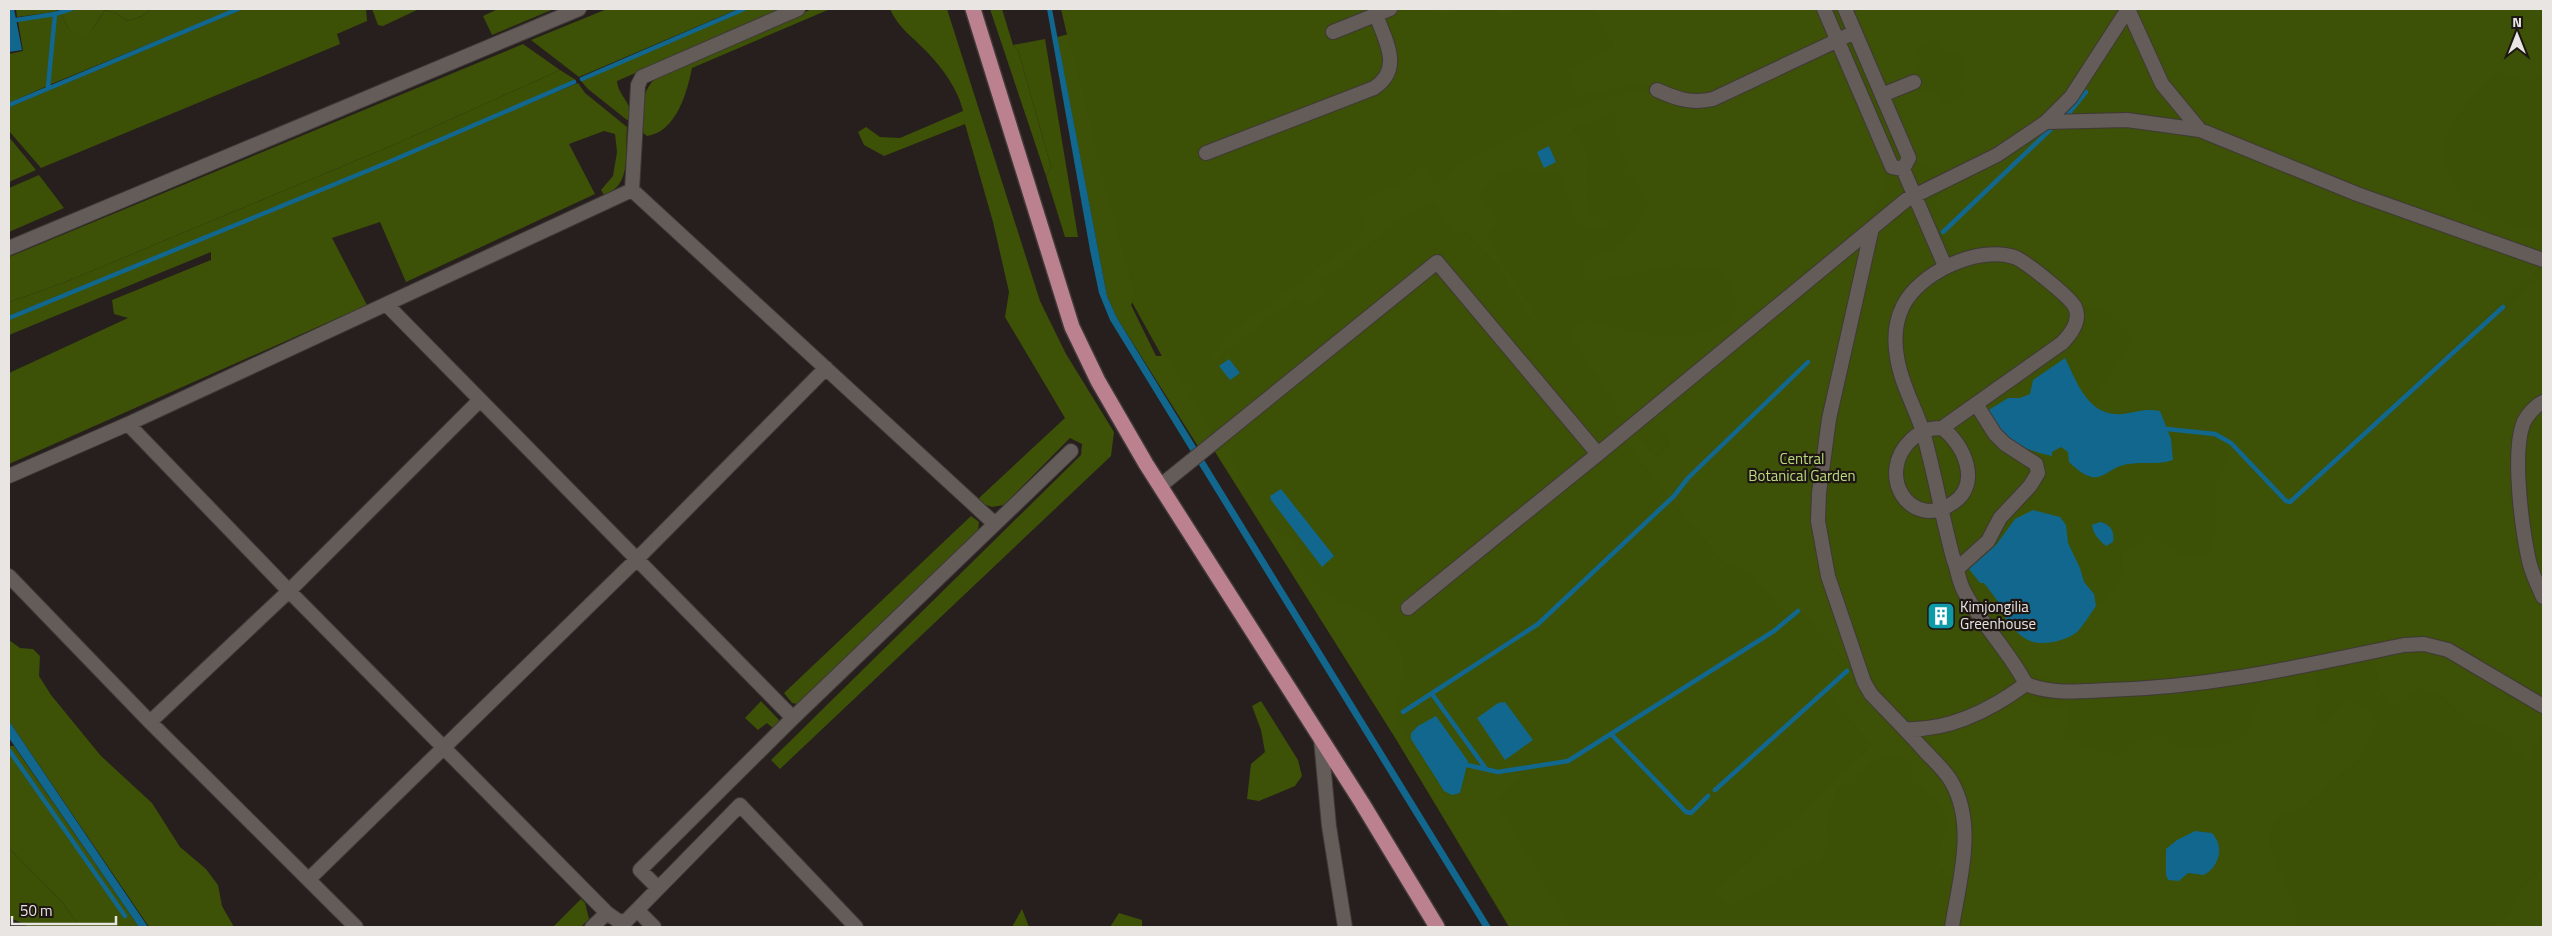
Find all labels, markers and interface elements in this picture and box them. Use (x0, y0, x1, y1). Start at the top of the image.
north arrow (2492, 10, 2542, 60)
text: N (2512, 11, 2522, 32)
park label: Central Botanical Garden (1748, 447, 1856, 487)
place label: Kimjongilia Greenhouse (1960, 595, 2036, 635)
building icon: Kimjongilia Greenhouse (1926, 601, 1956, 631)
scale bar (12, 894, 116, 926)
text: 50 m (20, 899, 53, 922)

